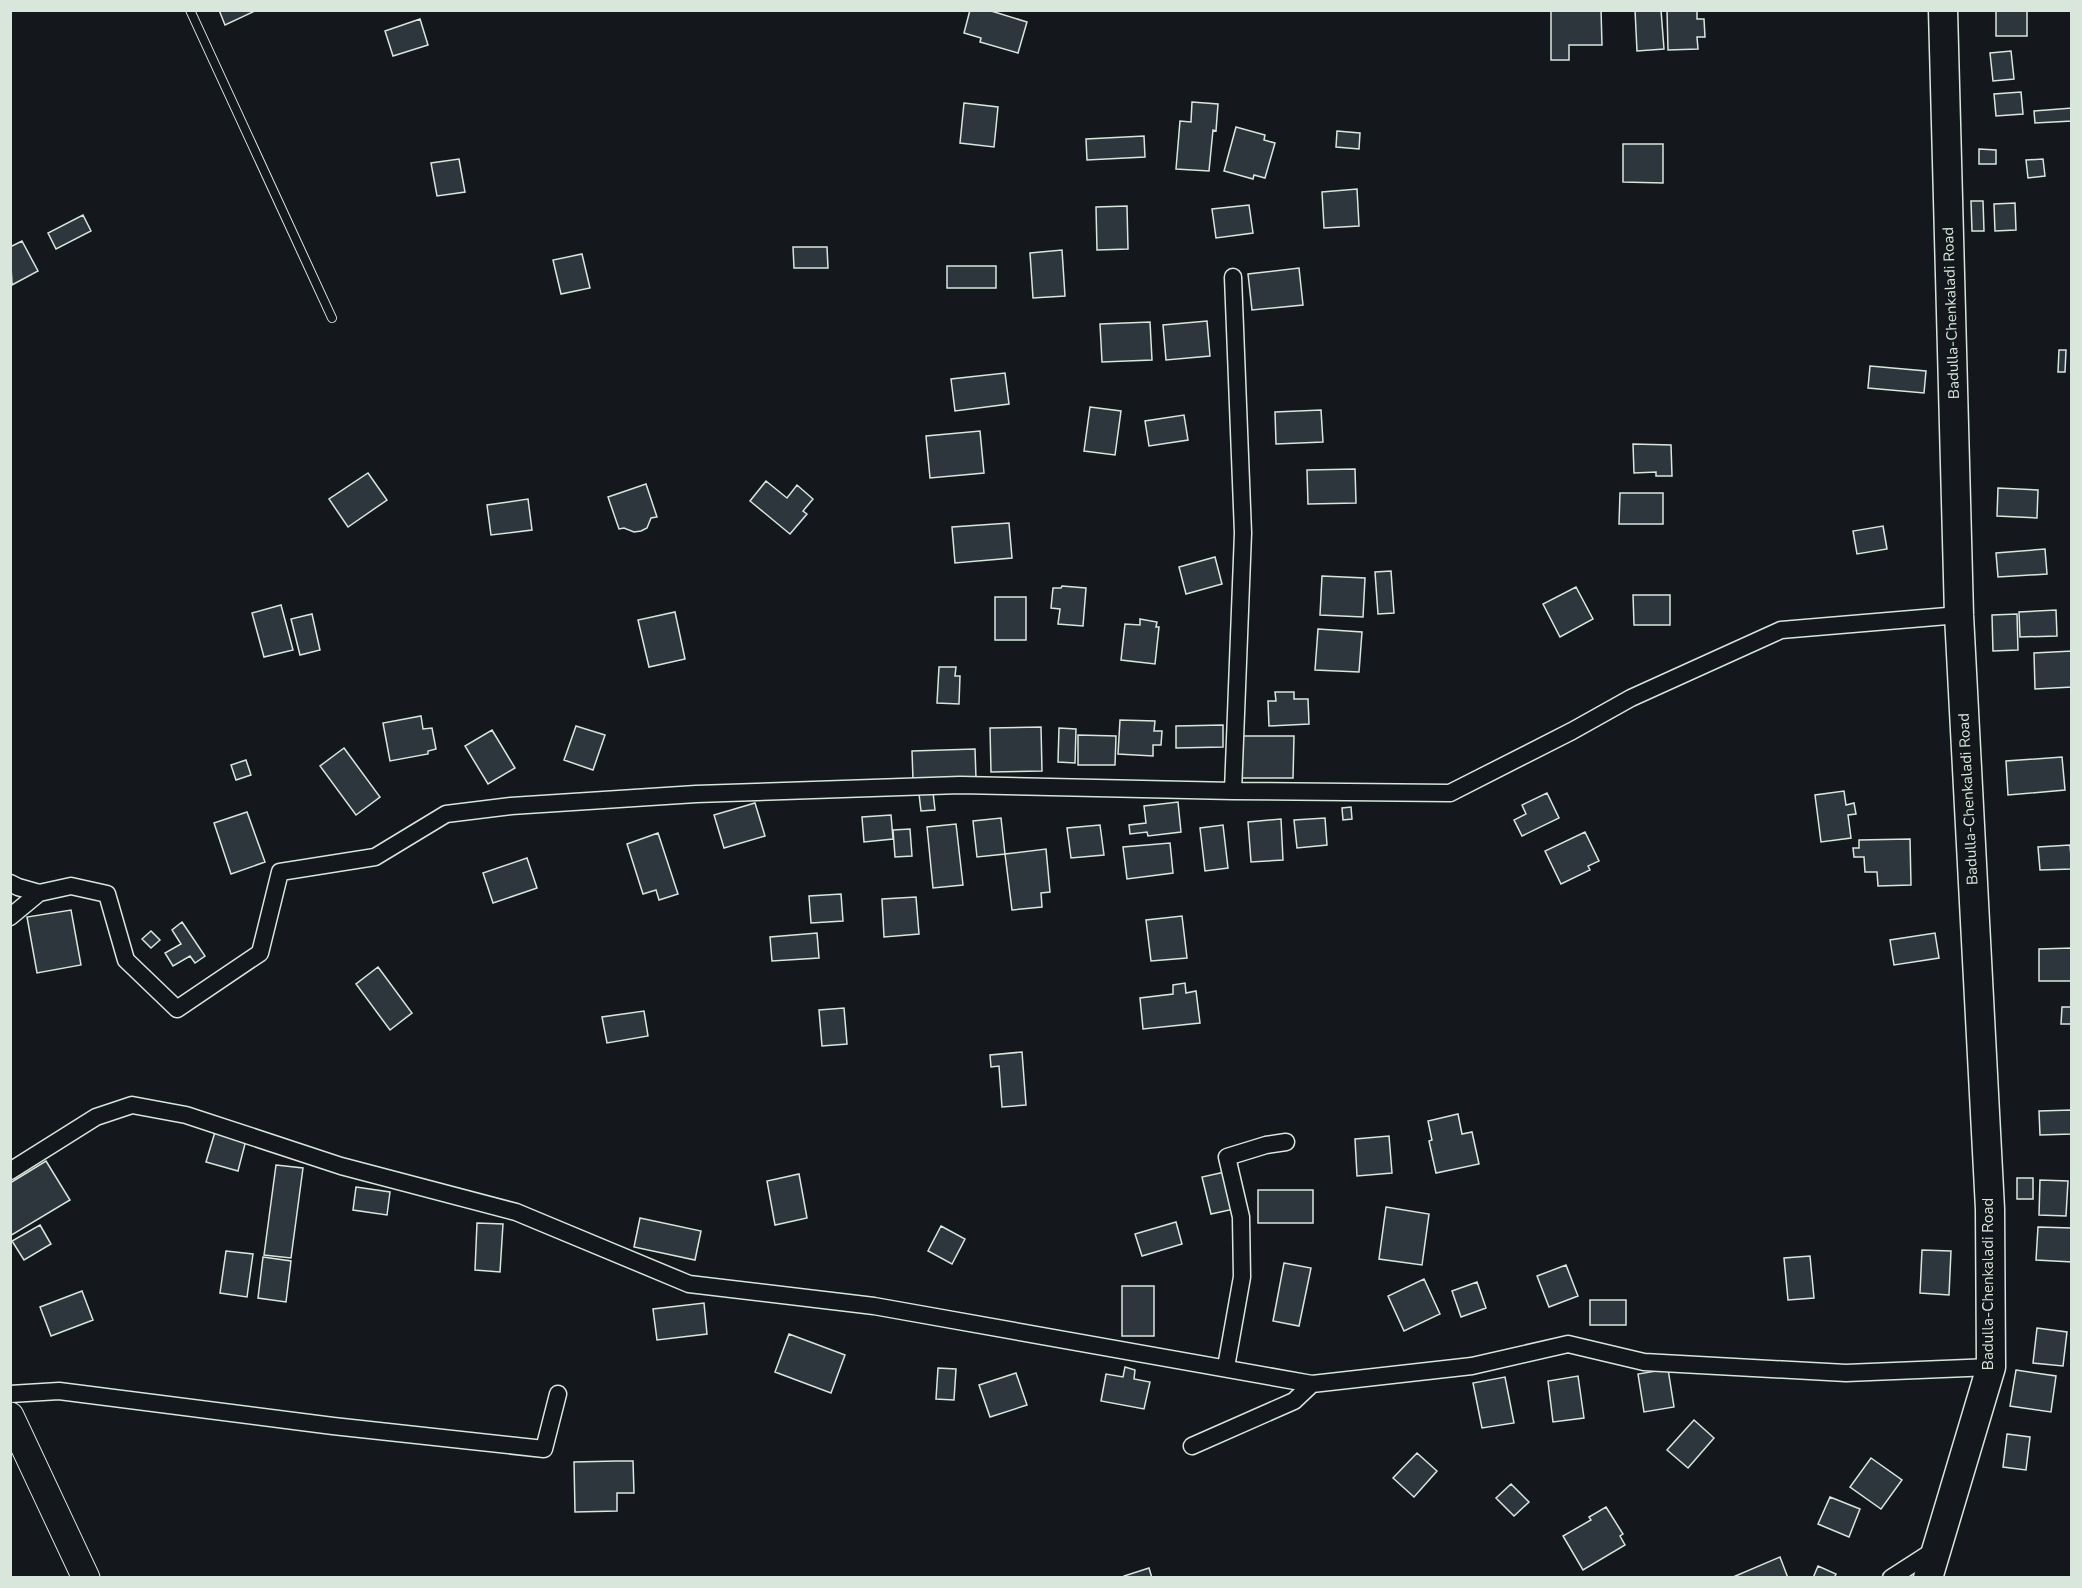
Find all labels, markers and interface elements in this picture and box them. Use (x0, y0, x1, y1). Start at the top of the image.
street label: Badulla-Chenkaladi Road (1938, 227, 1964, 399)
street label: Badulla-Chenkaladi Road (1954, 712, 1982, 886)
street label: Badulla-Chenkaladi Road (1978, 1198, 1998, 1370)

